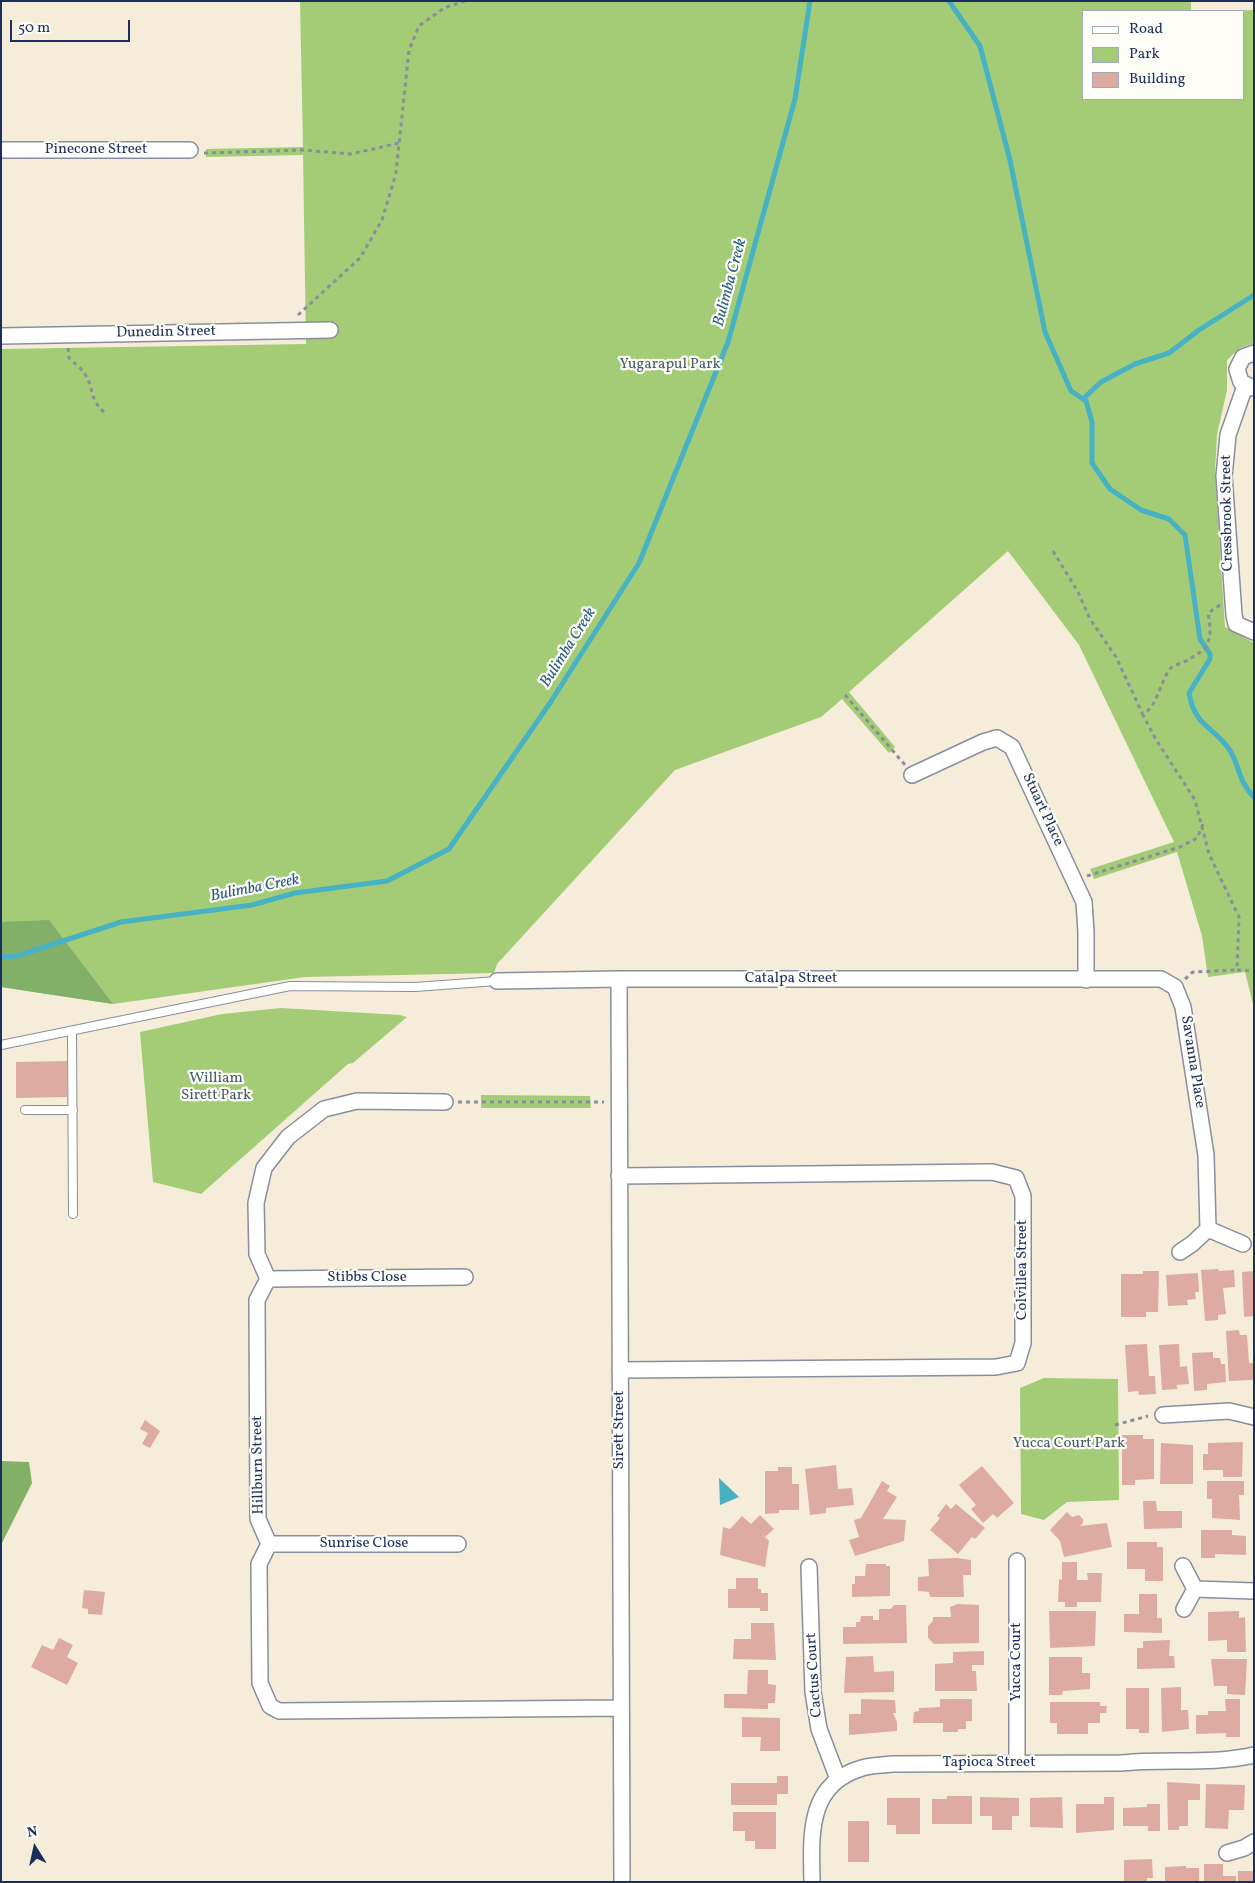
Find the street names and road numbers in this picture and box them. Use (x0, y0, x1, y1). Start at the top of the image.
street label: Pinecone Street (45, 141, 147, 159)
street label: Dunedin Street (116, 323, 216, 343)
street label: Cressbrook Street (1218, 454, 1238, 572)
street label: Stuart Place (1017, 771, 1067, 849)
street label: Catalpa Street (745, 970, 837, 988)
street label: Savanna Place (1176, 1014, 1208, 1110)
street label: Colvillea Street (1014, 1220, 1032, 1320)
street label: Stibbs Close (327, 1269, 407, 1287)
street label: Sirett Street (611, 1391, 629, 1469)
street label: Hillburn Street (249, 1415, 269, 1515)
street label: Sunrise Close (320, 1535, 408, 1553)
street label: Yucca Court (1008, 1623, 1026, 1701)
street label: Cactus Court (803, 1632, 827, 1718)
street label: Tapioca Street (943, 1754, 1035, 1772)

